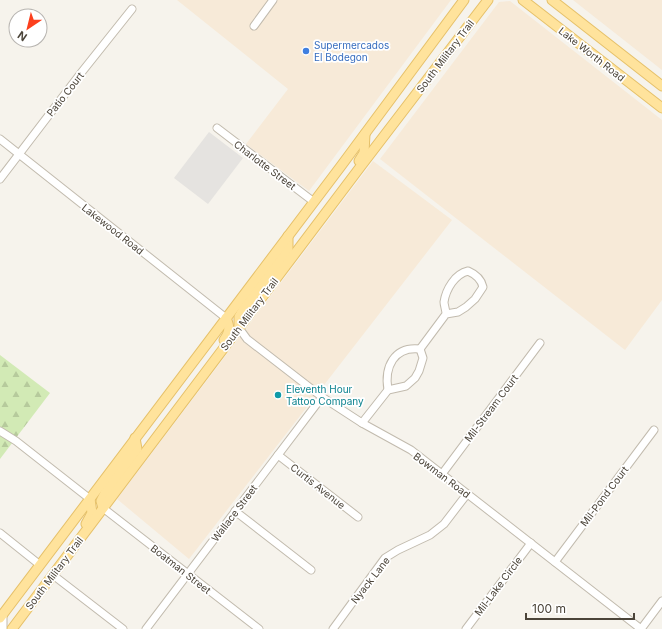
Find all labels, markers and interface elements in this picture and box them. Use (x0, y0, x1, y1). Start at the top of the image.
north arrow (8, 8, 48, 48)
street label: South Military Trail (414, 17, 476, 95)
street label: Lake Worth Road (557, 24, 627, 84)
text: N (15, 28, 30, 44)
place label: Supermercados El Bodegon (314, 39, 389, 63)
marker: Supermercados El Bodegon (301, 46, 311, 56)
street label: Patio Court (44, 69, 86, 119)
street label: Charlotte Street (232, 138, 299, 193)
street label: Lakewood Road (80, 201, 146, 257)
street label: South Military Trail (218, 275, 280, 353)
street label: Mil-Stream Court (462, 371, 521, 444)
place label: Eleventh Hour Tattoo Company (286, 383, 364, 407)
marker: Eleventh Hour Tattoo Company (273, 390, 283, 400)
street label: Bowman Road (411, 450, 473, 500)
street label: Curtis Avenue (288, 461, 348, 511)
street label: Mil-Pond Court (578, 463, 631, 528)
street label: Wallace Street (209, 482, 260, 544)
street label: South Military Trail (23, 534, 85, 612)
street label: Boatman Street (149, 542, 214, 597)
street label: Nyack Lane (348, 554, 392, 606)
street label: Mil-Lake Circle (472, 554, 524, 618)
scale bar (526, 595, 634, 621)
text: 100 m (532, 601, 566, 616)

